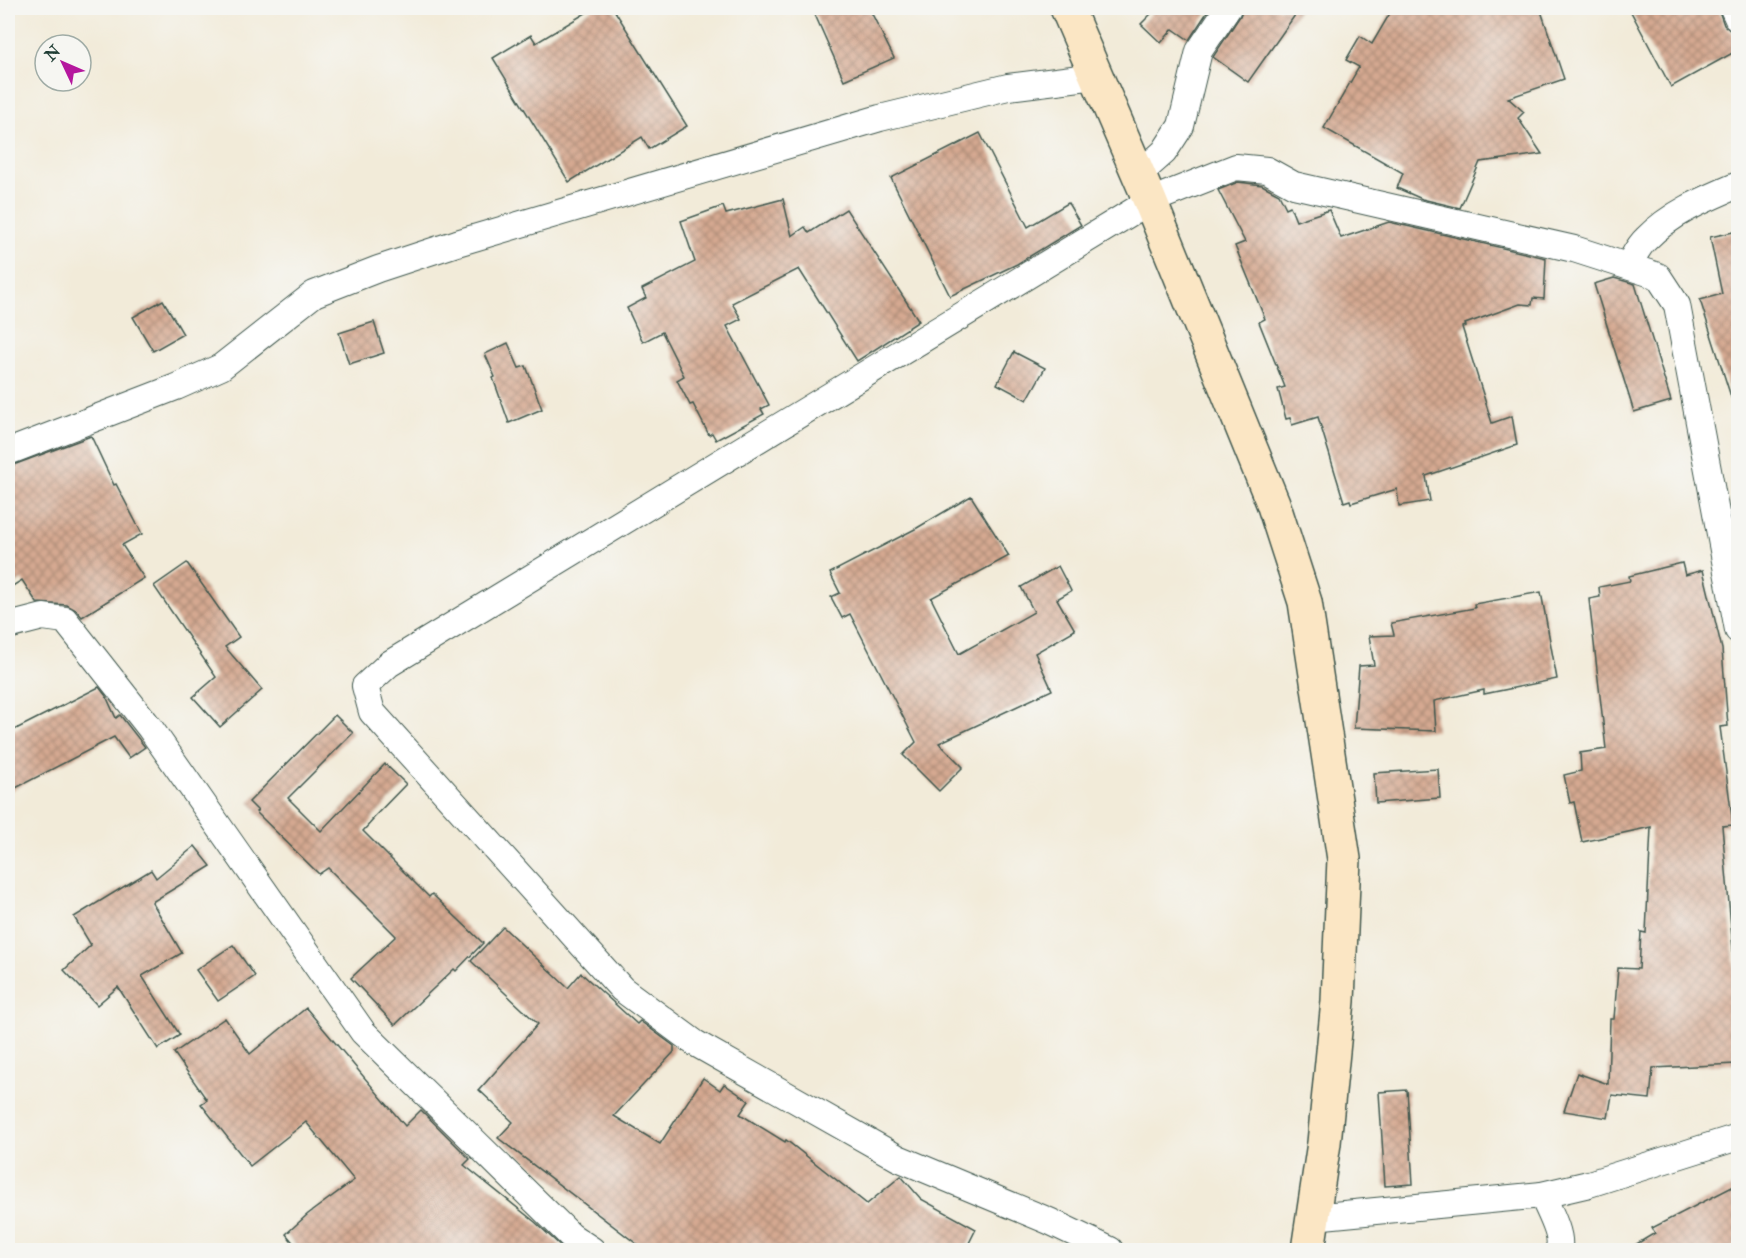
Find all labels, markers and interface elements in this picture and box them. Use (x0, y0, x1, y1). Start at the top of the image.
north arrow (33, 33, 93, 93)
text: N (40, 41, 66, 66)

